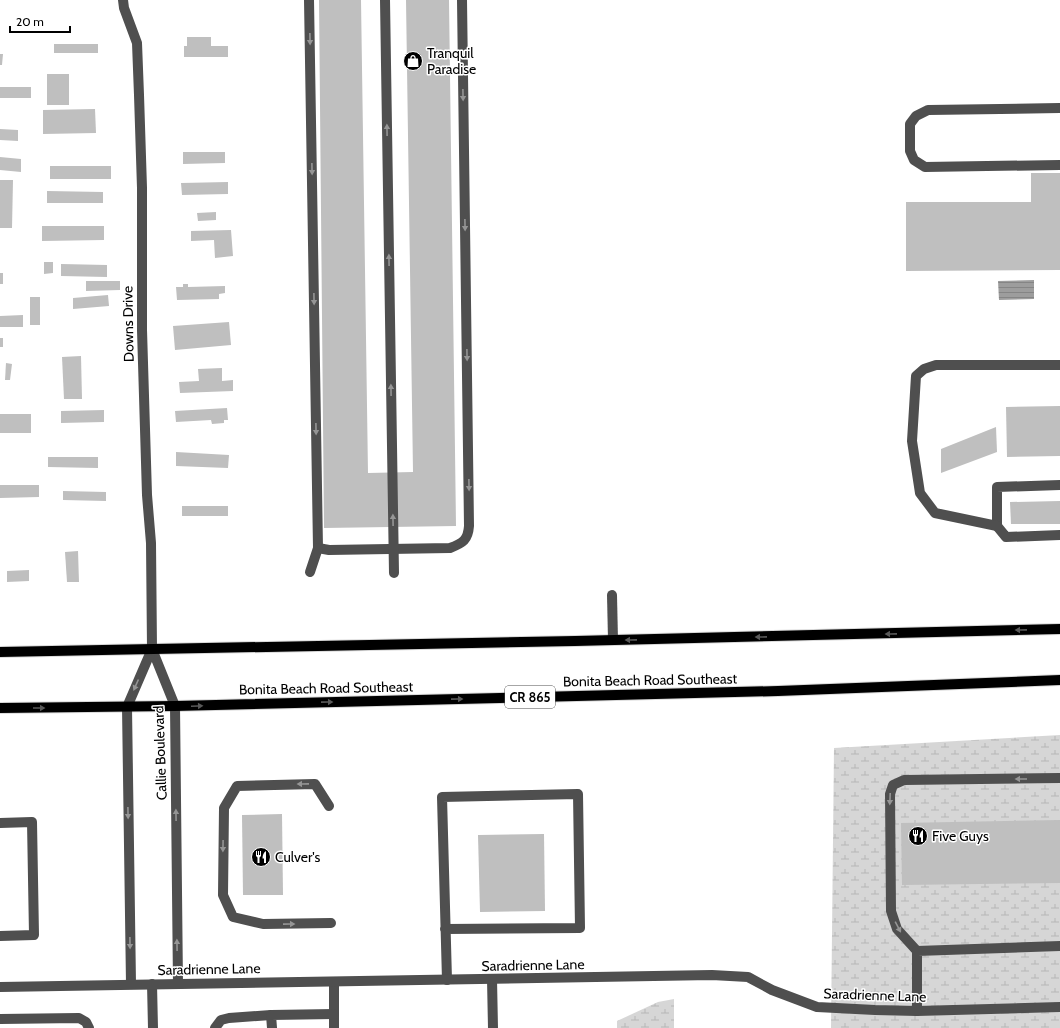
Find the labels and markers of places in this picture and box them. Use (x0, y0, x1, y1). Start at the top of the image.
place label: Tranquil Paradise (427, 44, 476, 78)
shop icon: Tranquil Paradise (402, 50, 424, 72)
restaurant icon: Five Guys (907, 825, 929, 847)
place label: Five Guys (932, 827, 989, 845)
restaurant icon: Culver's (250, 846, 272, 868)
place label: Culver's (275, 848, 321, 866)

